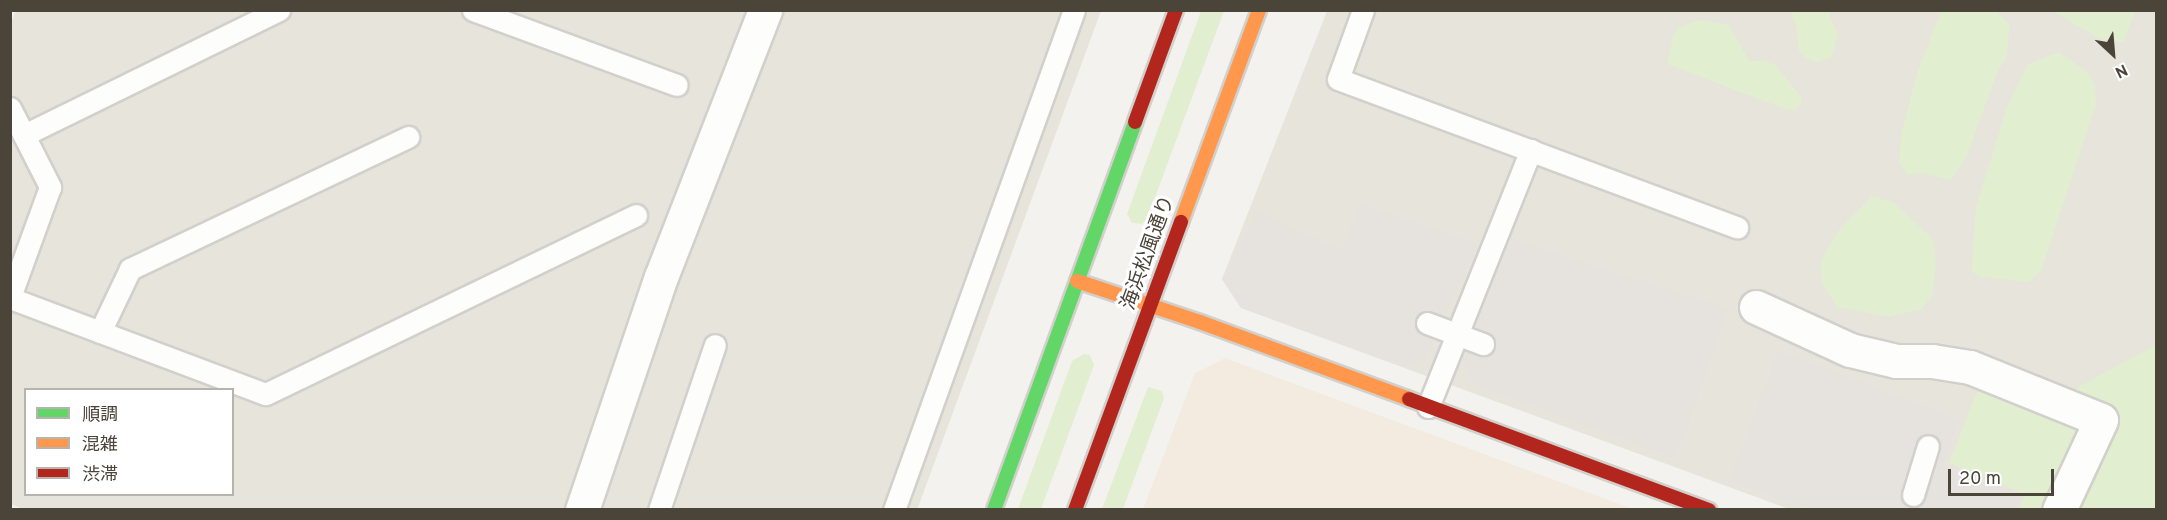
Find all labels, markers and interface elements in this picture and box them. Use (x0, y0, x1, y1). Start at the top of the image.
north arrow (2083, 24, 2143, 84)
text: N (2111, 59, 2130, 82)
street label: 海浜松風通り (1117, 193, 1181, 313)
legend (24, 388, 234, 496)
text: 順調 (82, 404, 118, 427)
text: 混雑 (82, 434, 118, 457)
scale bar (1951, 457, 2058, 495)
text: 渋滞 (82, 464, 118, 487)
text: 20 m (1959, 468, 2001, 491)

